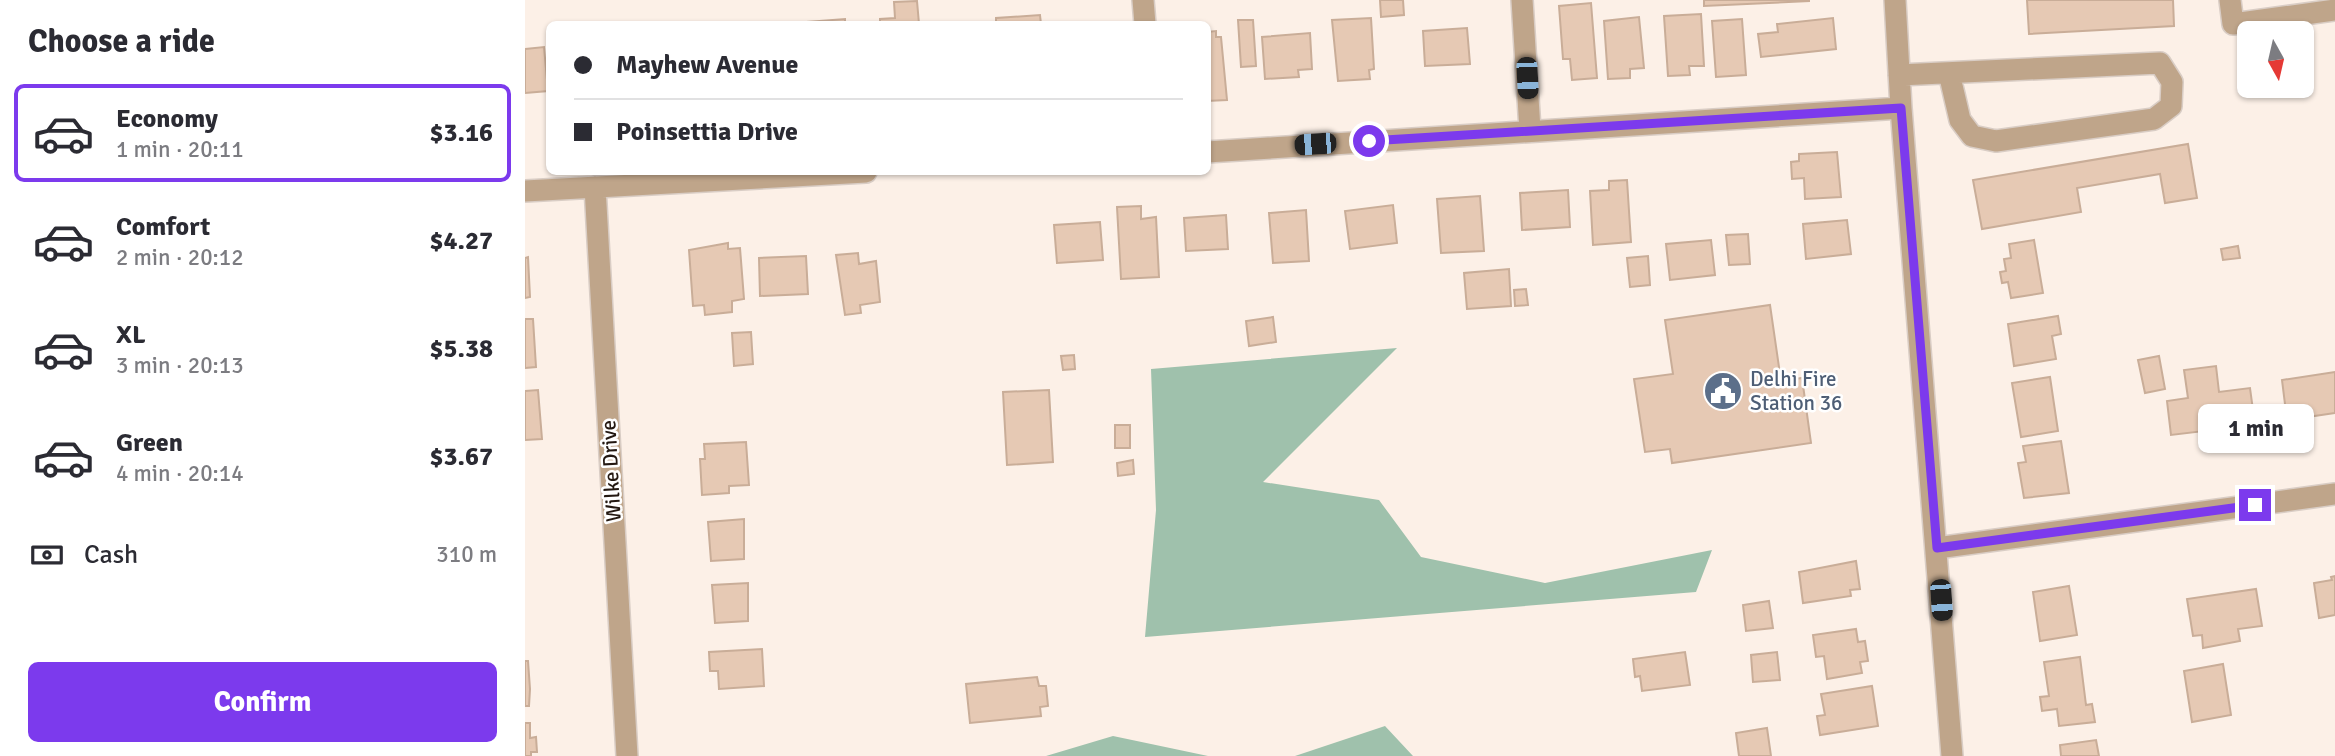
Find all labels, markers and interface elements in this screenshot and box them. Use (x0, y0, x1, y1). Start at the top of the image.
north arrow (2237, 21, 2313, 98)
map controls (2237, 21, 2314, 98)
text: Choose a ride (28, 22, 215, 61)
text: Mayhew Avenue (616, 49, 798, 81)
car (1516, 56, 1539, 100)
icon: car (32, 102, 95, 165)
text: Economy (116, 103, 218, 135)
text: Poinsettia Drive (616, 116, 798, 148)
text: $3.16 (429, 117, 493, 149)
route start (1353, 125, 1385, 157)
car (1294, 132, 1337, 156)
text: 1 min · 20:11 (116, 135, 244, 164)
icon: car (32, 210, 95, 273)
text: Comfort (116, 211, 210, 243)
text: $4.27 (429, 225, 493, 257)
text: 2 min · 20:12 (116, 243, 244, 272)
icon: car (32, 318, 95, 381)
text: XL (116, 319, 146, 351)
text: $5.38 (429, 333, 493, 365)
text: 3 min · 20:13 (116, 351, 244, 380)
place label: Delhi Fire Station 36 (1750, 366, 1842, 416)
public building icon: Delhi Fire Station 36 (1702, 370, 1744, 412)
callout: 1 min (2197, 404, 2313, 452)
text: 1 min (2228, 414, 2284, 443)
street label: Wilke Drive (595, 419, 627, 523)
icon: car (32, 426, 95, 489)
text: Green (116, 427, 183, 459)
text: $3.67 (429, 441, 493, 473)
text: 4 min · 20:14 (116, 459, 244, 488)
route end (2239, 489, 2271, 521)
icon: cash (28, 536, 66, 574)
text: Cash (84, 539, 138, 571)
text: 310 m (436, 540, 497, 569)
car (1930, 578, 1953, 622)
button: Confirm (28, 662, 497, 742)

